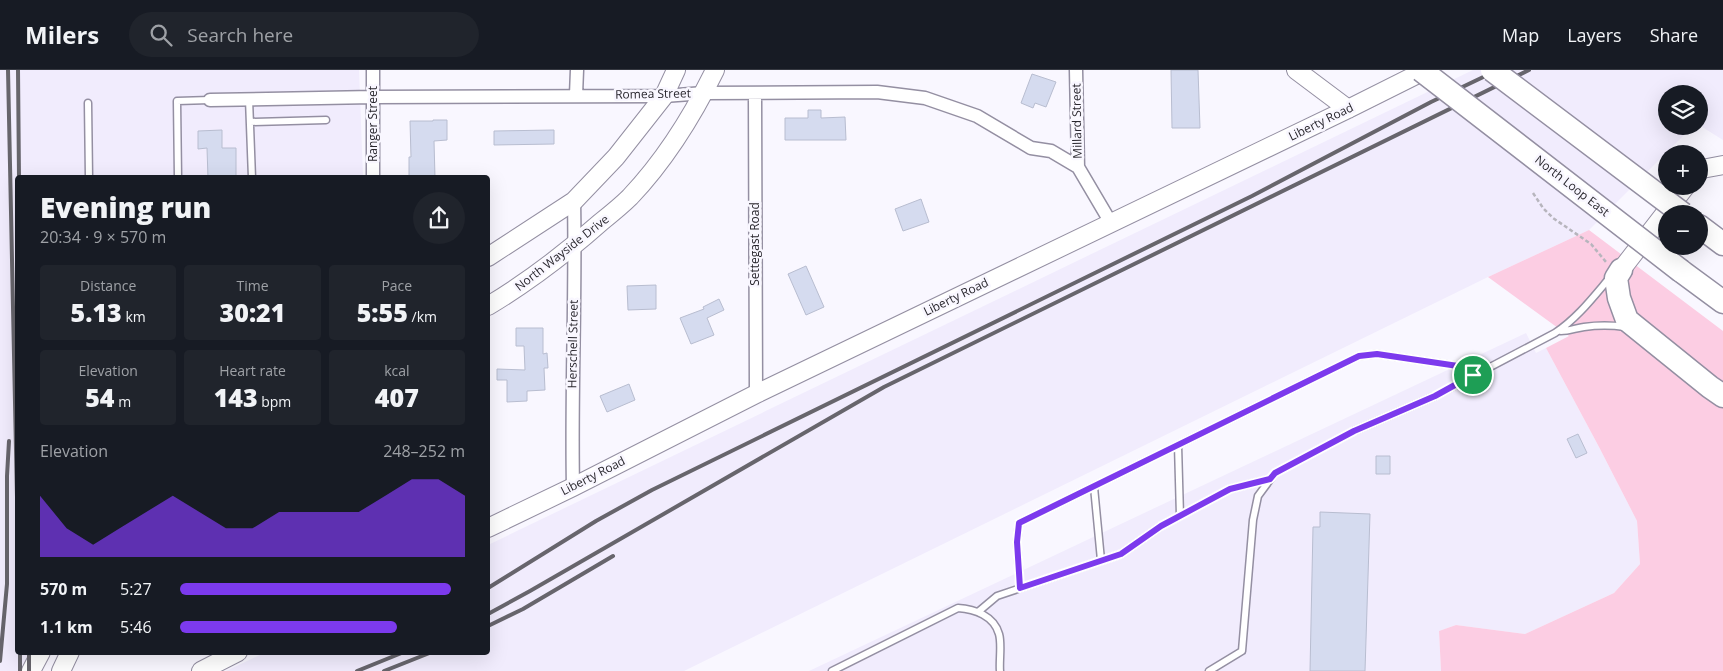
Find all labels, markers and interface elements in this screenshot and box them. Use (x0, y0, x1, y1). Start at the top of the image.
search box (129, 12, 479, 57)
text: Milers (25, 18, 99, 51)
icon: search (147, 21, 175, 49)
text: Search here (187, 22, 293, 48)
text: Map (1502, 23, 1539, 47)
text: Layers (1567, 23, 1622, 47)
text: Share (1650, 23, 1698, 47)
street label: Millard Street (1067, 83, 1086, 159)
street label: Romea Street (615, 84, 691, 103)
map controls (1658, 85, 1708, 255)
button: layers (1658, 85, 1708, 135)
street label: Ranger Street (364, 86, 381, 162)
street label: Liberty Road (1285, 98, 1356, 145)
button: + (1658, 145, 1708, 195)
street label: North Loop East (1531, 151, 1613, 220)
text: Evening run (40, 188, 211, 226)
button: share (413, 192, 465, 244)
street label: Settegast Road (746, 202, 763, 286)
button: − (1658, 205, 1708, 255)
street label: North Wayside Drive (511, 210, 612, 295)
text: 20:34 · 9 × 570 m (40, 226, 166, 248)
street label: Liberty Road (920, 273, 991, 320)
text: Distance (80, 276, 136, 295)
text: Time (236, 276, 269, 295)
text: Pace (381, 276, 412, 295)
text: 5.13 (71, 295, 122, 329)
text: 30:21 (220, 295, 285, 329)
text: 5:55 (357, 295, 408, 329)
street label: Herschell Street (563, 299, 582, 389)
text: km (122, 307, 146, 326)
text: /km (408, 307, 437, 326)
pin (1452, 354, 1494, 396)
text: Elevation (78, 361, 138, 380)
text: Heart rate (219, 361, 286, 380)
text: kcal (384, 361, 410, 380)
icon: arrive (1459, 361, 1487, 389)
text: 54 (85, 380, 115, 414)
text: 143 (214, 380, 258, 414)
text: 407 (375, 380, 419, 414)
text: m (115, 392, 131, 411)
text: bpm (258, 392, 291, 411)
text: Elevation (40, 440, 108, 462)
text: 248–252 m (383, 440, 465, 462)
street label: Liberty Road (558, 452, 628, 499)
text: 570 m (40, 578, 87, 600)
text: 5:27 (120, 578, 152, 600)
text: 1.1 km (40, 616, 93, 638)
text: 5:46 (120, 616, 152, 638)

